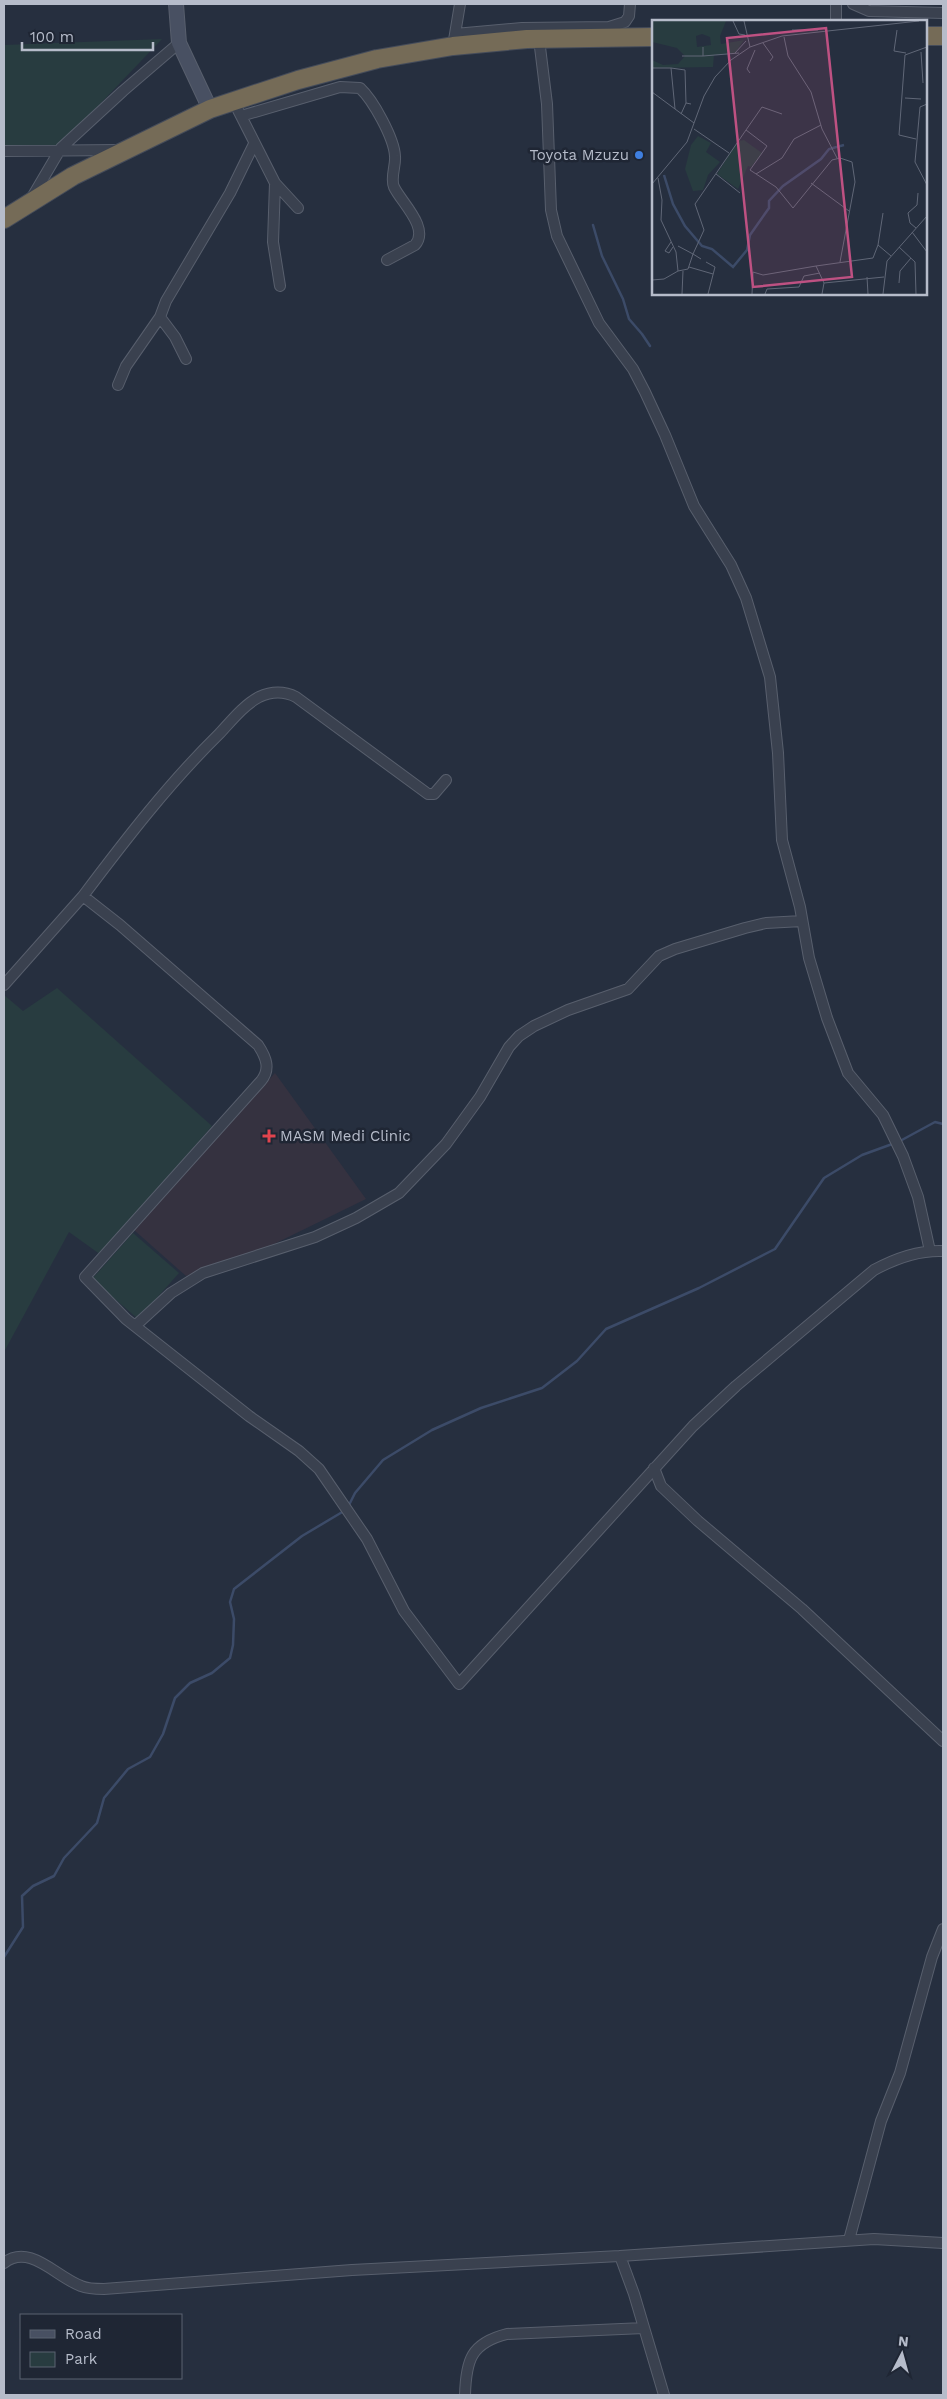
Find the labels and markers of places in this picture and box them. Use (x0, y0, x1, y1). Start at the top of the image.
place label: Toyota Mzuzu (529, 146, 629, 164)
marker: Toyota Mzuzu (633, 149, 645, 161)
place label: MASM Medi Clinic (280, 1127, 411, 1145)
marker: MASM Medi Clinic (262, 1129, 276, 1143)

